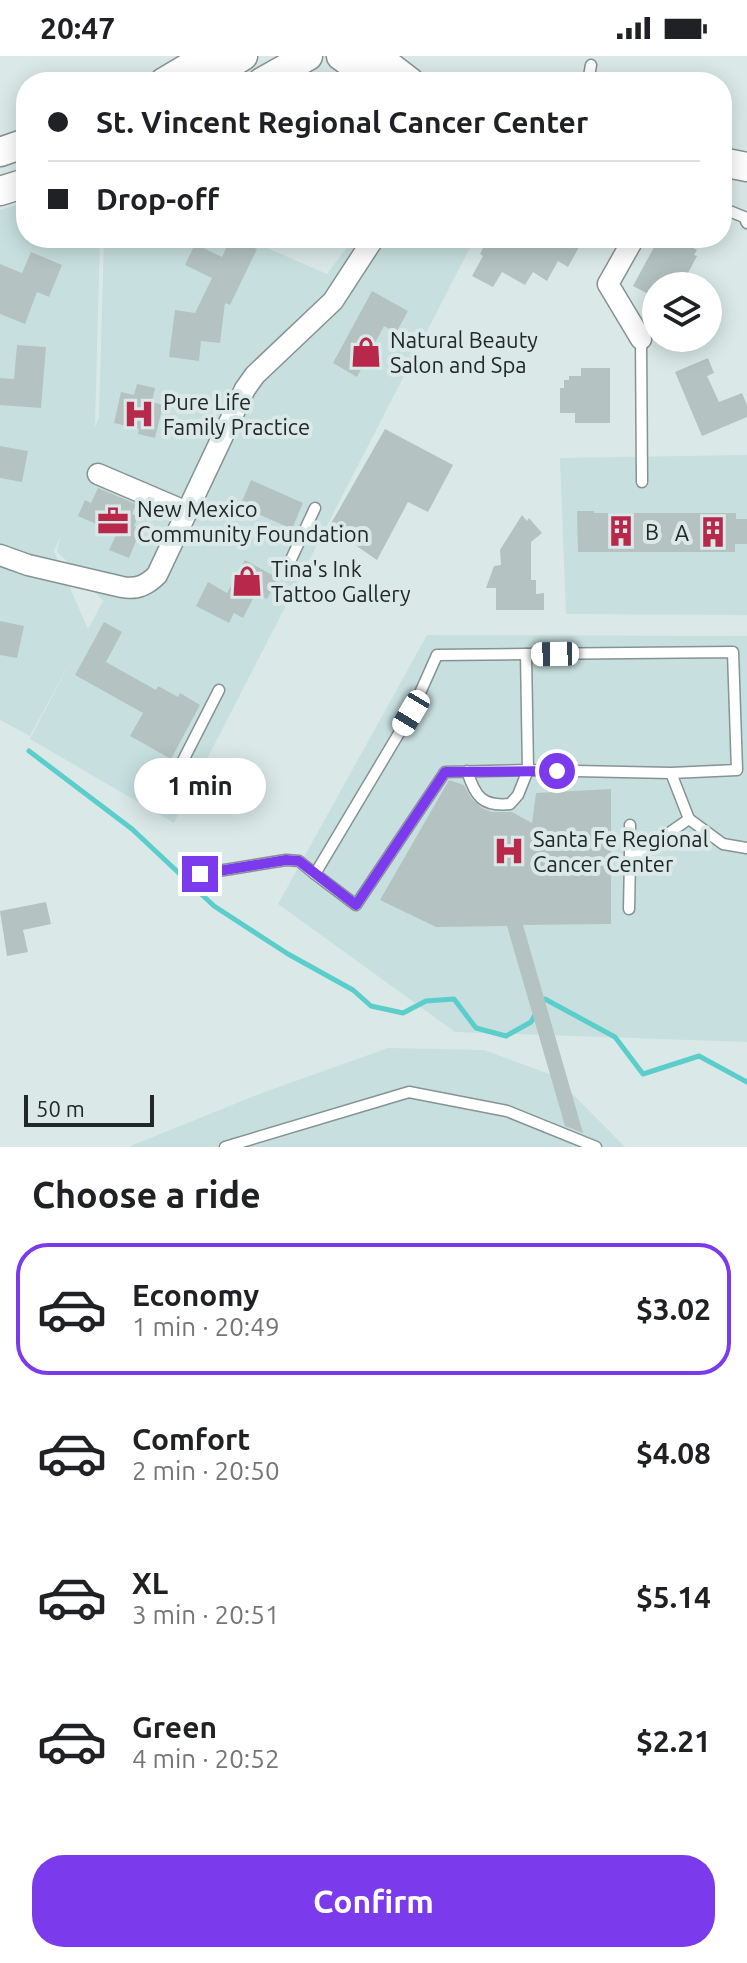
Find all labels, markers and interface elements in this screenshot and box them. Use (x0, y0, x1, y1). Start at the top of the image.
text: 20:47 (40, 11, 115, 45)
text: St. Vincent Regional Cancer Center (96, 105, 588, 139)
text: Drop-off (96, 182, 219, 216)
map controls (642, 272, 722, 352)
button: layers (642, 272, 722, 352)
place label: Natural Beauty Salon and Spa (390, 327, 538, 377)
shop icon: Natural Beauty Salon and Spa (349, 335, 383, 369)
place label: Pure Life Family Practice (163, 389, 310, 439)
hospital icon: Pure Life Family Practice (122, 397, 156, 431)
place label: New Mexico Community Foundation (137, 496, 369, 546)
office icon: New Mexico Community Foundation (96, 504, 130, 538)
building icon: B (604, 514, 638, 548)
building icon: A (696, 515, 730, 549)
place label: B (645, 519, 659, 544)
place label: A (675, 520, 690, 545)
place label: Tina's Ink Tattoo Gallery (271, 556, 411, 606)
shop icon: Tina's Ink Tattoo Gallery (230, 564, 264, 598)
car (531, 642, 579, 666)
car (388, 686, 434, 740)
route start (539, 753, 575, 789)
callout: 1 min (134, 758, 266, 814)
text: 1 min (167, 771, 233, 800)
place label: Santa Fe Regional Cancer Center (533, 826, 709, 876)
hospital icon: Santa Fe Regional Cancer Center (492, 834, 526, 868)
route end (182, 856, 218, 892)
scale bar (24, 1091, 154, 1127)
text: 50 m (36, 1096, 85, 1121)
text: Choose a ride (32, 1174, 261, 1215)
icon: car (36, 1273, 108, 1345)
text: Economy (132, 1278, 259, 1312)
text: $3.02 (636, 1292, 711, 1326)
text: 1 min · 20:49 (132, 1312, 280, 1341)
icon: car (36, 1417, 108, 1489)
text: Comfort (132, 1422, 250, 1456)
text: $4.08 (636, 1436, 711, 1470)
text: 2 min · 20:50 (132, 1456, 280, 1485)
icon: car (36, 1561, 108, 1633)
text: XL (132, 1566, 168, 1600)
text: $5.14 (636, 1580, 711, 1614)
text: 3 min · 20:51 (132, 1600, 280, 1629)
icon: car (36, 1705, 108, 1777)
text: Green (132, 1710, 217, 1744)
text: $2.21 (636, 1724, 711, 1758)
text: 4 min · 20:52 (132, 1744, 280, 1773)
button: Confirm (32, 1855, 715, 1947)

